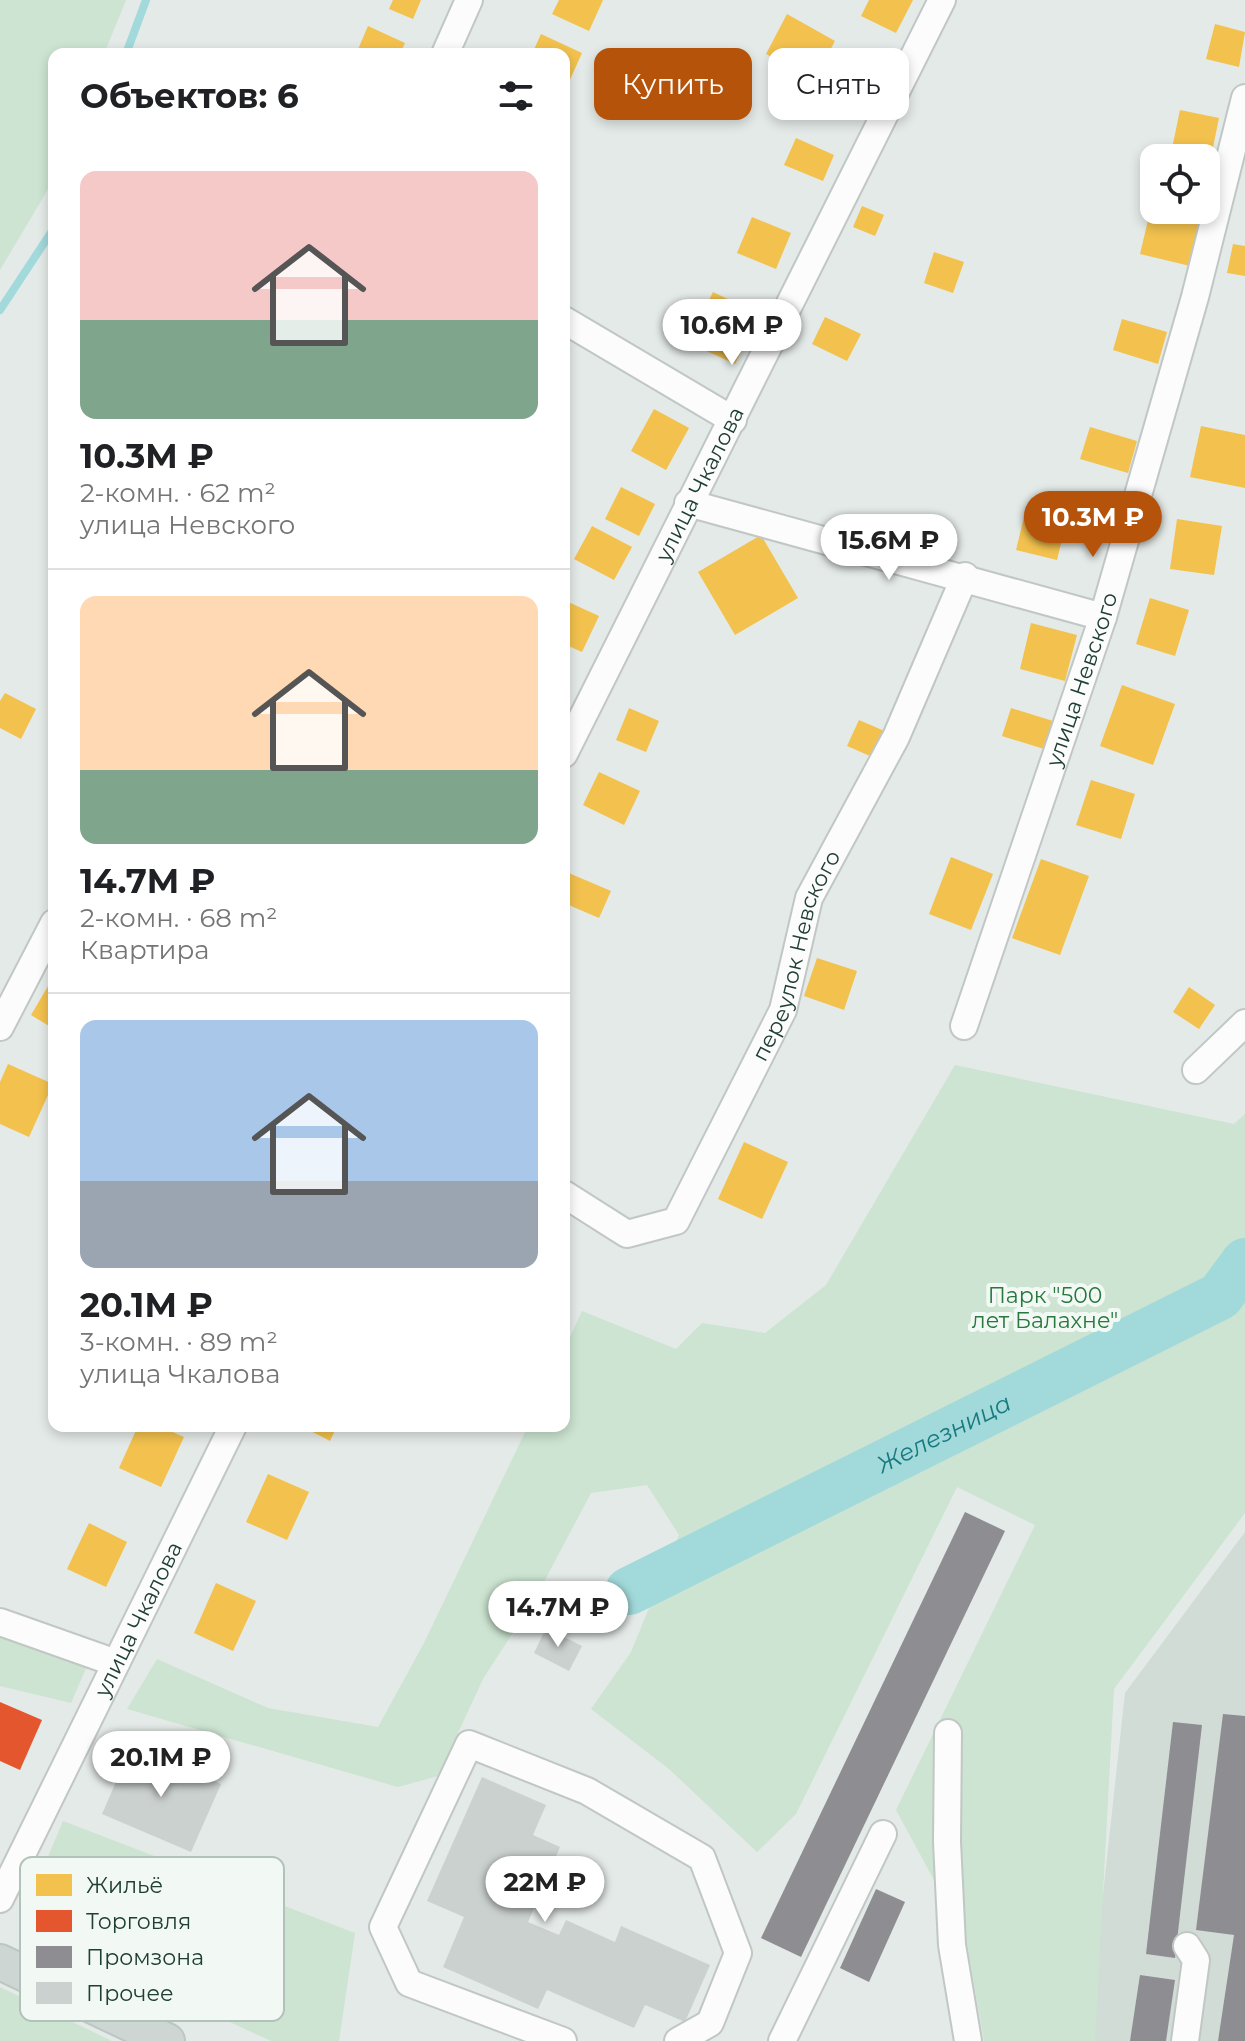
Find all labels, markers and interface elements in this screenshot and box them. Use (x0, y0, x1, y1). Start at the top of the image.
chip: Купить (594, 48, 752, 120)
chip: Снять (768, 48, 909, 120)
icon: filters (494, 74, 538, 118)
text: Объектов: 6 (80, 75, 299, 117)
map controls (1140, 144, 1220, 224)
button: locate (1140, 144, 1220, 224)
icon: home (237, 223, 381, 367)
pin: 10.6M ₽ (658, 299, 806, 367)
text: 10.6M ₽ (681, 309, 783, 341)
street label: улица Чкалова (649, 402, 750, 567)
text: 10.3M ₽ (80, 435, 214, 477)
text: 2-комн. · 62 m² (80, 477, 276, 509)
pin: 10.3M ₽ (1019, 491, 1167, 559)
text: 10.3M ₽ (1042, 501, 1144, 533)
text: улица Невского (80, 509, 295, 541)
pin: 15.6M ₽ (815, 514, 963, 582)
text: 15.6M ₽ (838, 524, 940, 556)
street label: улица Невского (1040, 589, 1123, 771)
icon: home (237, 648, 381, 792)
street label: переулок Невского (746, 846, 846, 1066)
text: 14.7M ₽ (80, 860, 215, 902)
text: 2-комн. · 68 m² (80, 902, 277, 934)
text: Квартира (80, 934, 209, 966)
icon: home (237, 1072, 381, 1216)
park label: Парк "500 лет Балахне" (972, 1282, 1118, 1334)
text: 20.1M ₽ (80, 1284, 213, 1326)
text: 3-комн. · 89 m² (80, 1326, 278, 1358)
text: улица Чкалова (80, 1358, 281, 1390)
water label: Железница (871, 1388, 1016, 1479)
street label: улица Чкалова (88, 1537, 188, 1702)
pin: 14.7M ₽ (484, 1581, 632, 1649)
text: 14.7M ₽ (506, 1591, 610, 1623)
pin: 20.1M ₽ (87, 1731, 235, 1799)
text: 20.1M ₽ (110, 1741, 212, 1773)
pin: 22M ₽ (489, 1856, 601, 1924)
legend (20, 1857, 284, 2021)
text: 22M ₽ (503, 1866, 587, 1898)
text: Жильё (86, 1872, 163, 1899)
text: Торговля (86, 1908, 191, 1935)
text: Промзона (86, 1944, 204, 1971)
text: Прочее (86, 1980, 174, 2007)

